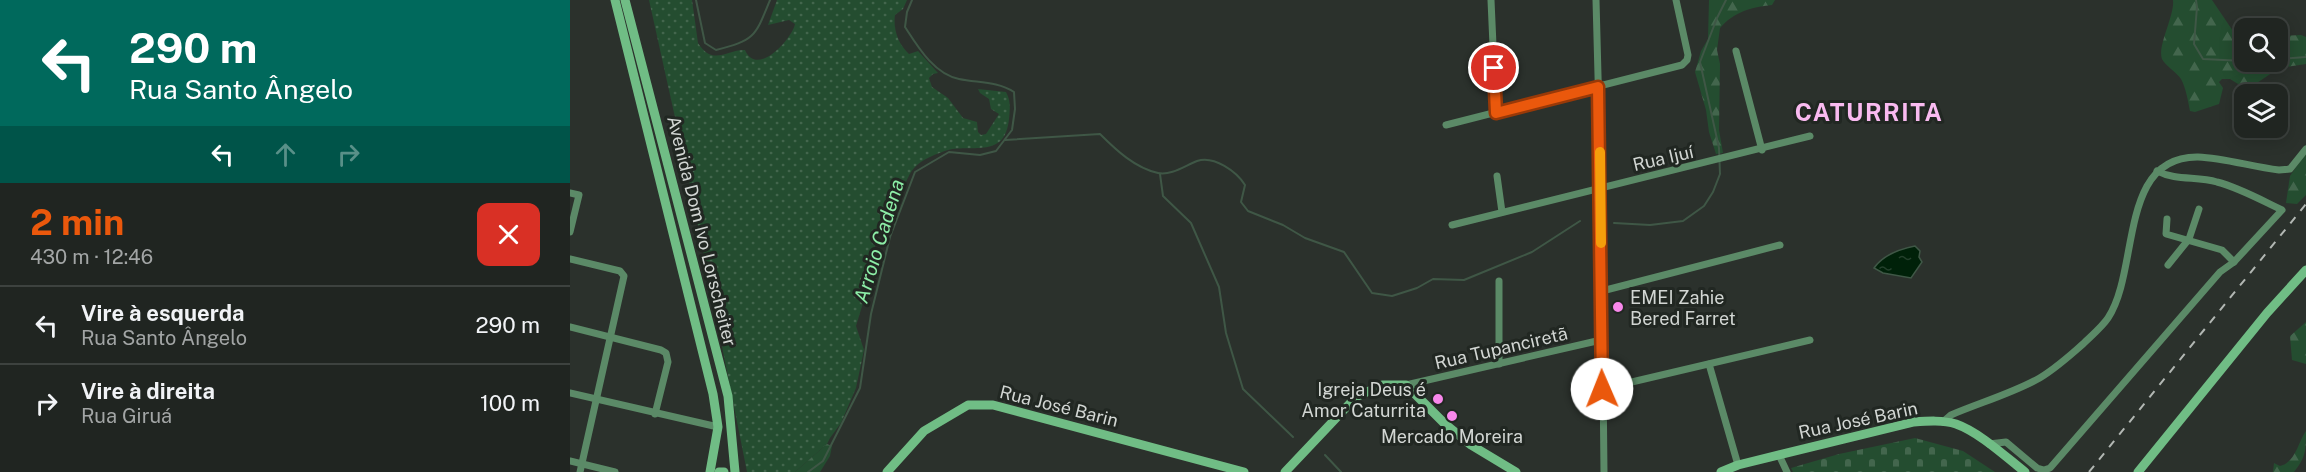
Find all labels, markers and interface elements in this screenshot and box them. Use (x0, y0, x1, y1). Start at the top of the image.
map controls (2234, 18, 2288, 138)
button: search (2234, 18, 2288, 72)
text: 290 m (129, 23, 257, 72)
icon: left (30, 24, 108, 102)
pin (1468, 42, 1519, 93)
icon: arrive (1477, 51, 1510, 84)
text: Rua Santo Ângelo (129, 73, 353, 105)
button: layers (2234, 84, 2288, 138)
district label: CATURRITA (1795, 98, 1943, 126)
street label: Avenida Dom Ivo Lorscheiter (663, 114, 741, 348)
icon: left (206, 138, 239, 171)
icon: ahead (269, 138, 302, 171)
icon: right (332, 138, 365, 171)
street label: Rua Ijuí (1631, 141, 1696, 175)
water label: Arroio Cadena (849, 176, 909, 306)
text: 2 min (30, 201, 124, 243)
button: close (477, 203, 540, 266)
text: 430 m · 12:46 (30, 245, 153, 269)
place label: EMEI Zahie Bered Farret (1630, 287, 1736, 329)
text: Vire à esquerda (81, 300, 245, 326)
marker: EMEI Zahie Bered Farret (1611, 300, 1625, 314)
icon: left (30, 309, 63, 342)
text: 290 m (475, 312, 540, 338)
street label: Rua Tupanciretã (1432, 322, 1570, 374)
text: Rua Santo Ângelo (81, 326, 247, 350)
position arrow (1570, 357, 1634, 421)
text: Vire à direita (81, 378, 215, 404)
place label: Igreja Deus é Amor Caturrita (1301, 379, 1426, 421)
street label: Rua José Barin (998, 381, 1120, 431)
icon: right (30, 387, 63, 420)
text: 100 m (480, 390, 540, 416)
marker: Igreja Deus é Amor Caturrita (1431, 392, 1445, 406)
street label: Rua José Barin (1796, 397, 1920, 443)
text: Rua Giruá (81, 404, 172, 428)
marker: Mercado Moreira (1445, 409, 1459, 423)
place label: Mercado Moreira (1381, 426, 1523, 447)

